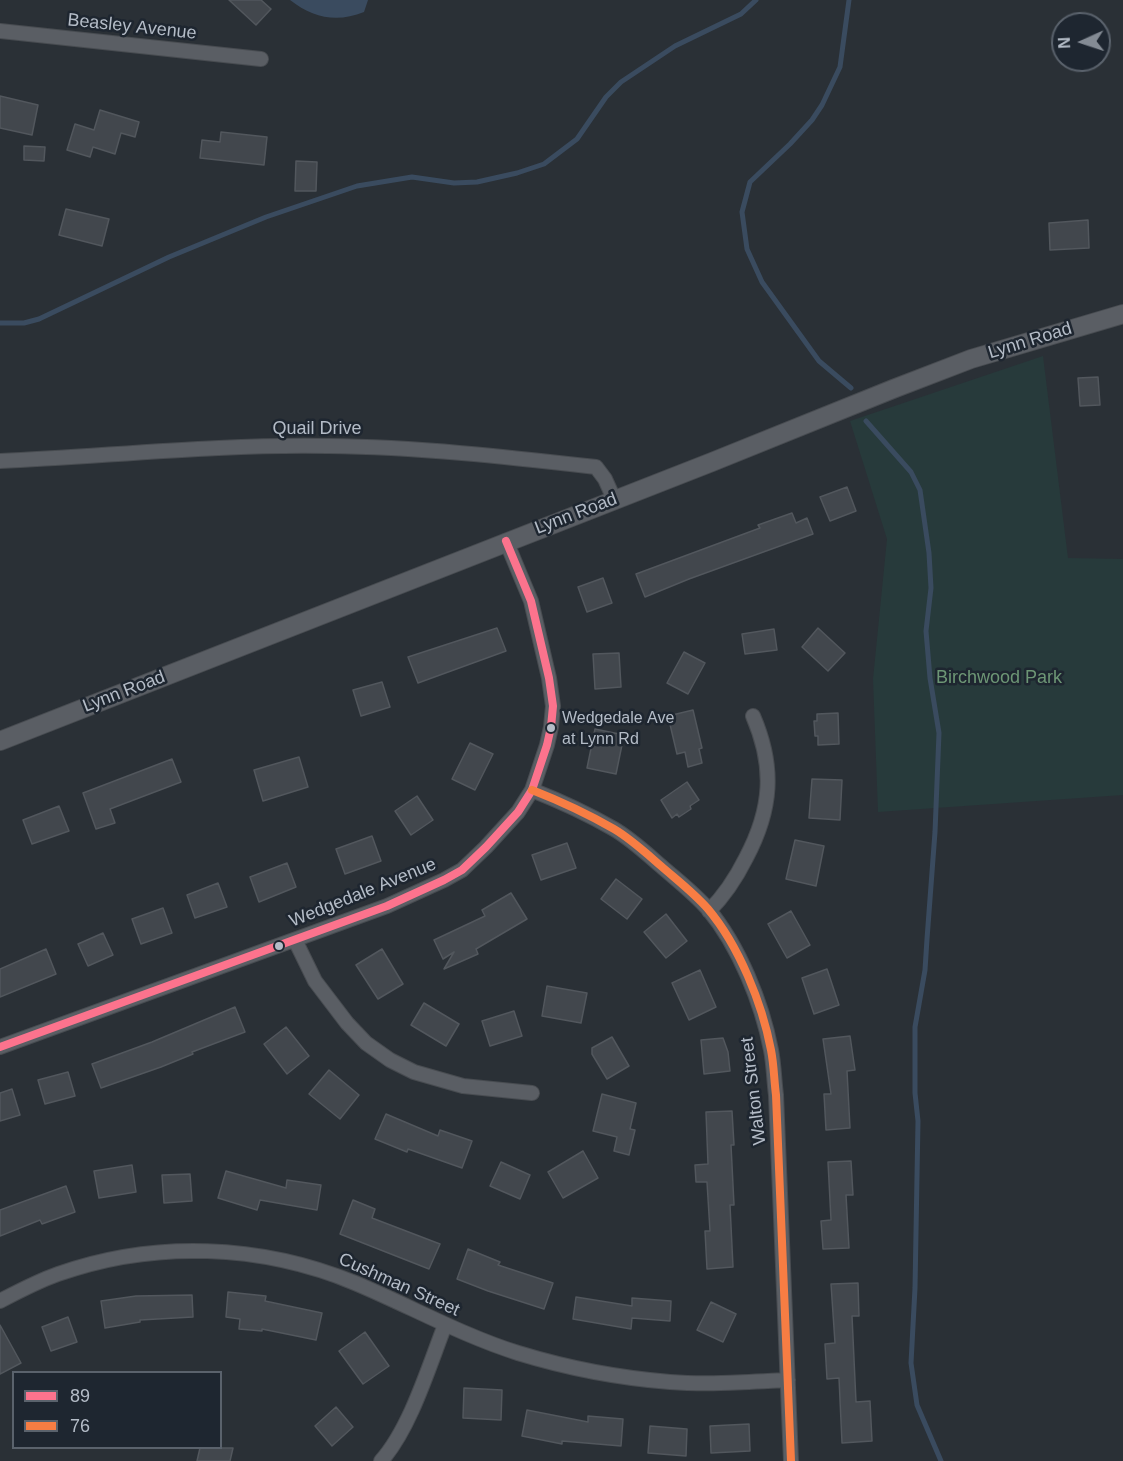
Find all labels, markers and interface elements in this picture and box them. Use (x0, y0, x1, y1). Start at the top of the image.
street label: Beasley Avenue (66, 9, 198, 45)
north arrow (1051, 12, 1111, 72)
text: N (1056, 37, 1073, 49)
street label: Lynn Road (986, 318, 1074, 364)
street label: Quail Drive (272, 418, 362, 440)
street label: Lynn Road (532, 488, 620, 540)
street label: Lynn Road (80, 666, 168, 718)
park label: Birchwood Park (936, 667, 1062, 689)
place label: Wedgedale Ave at Lynn Rd (562, 709, 674, 747)
marker: Wedgedale Ave at Lynn Rd (545, 722, 557, 734)
street label: Wedgedale Avenue (286, 854, 440, 932)
unlabelled marker (273, 940, 285, 952)
street label: Walton Street (737, 1036, 771, 1146)
street label: Cushman Street (335, 1249, 463, 1321)
legend (12, 1371, 222, 1449)
text: 89 (70, 1386, 90, 1406)
text: 76 (70, 1416, 90, 1436)

